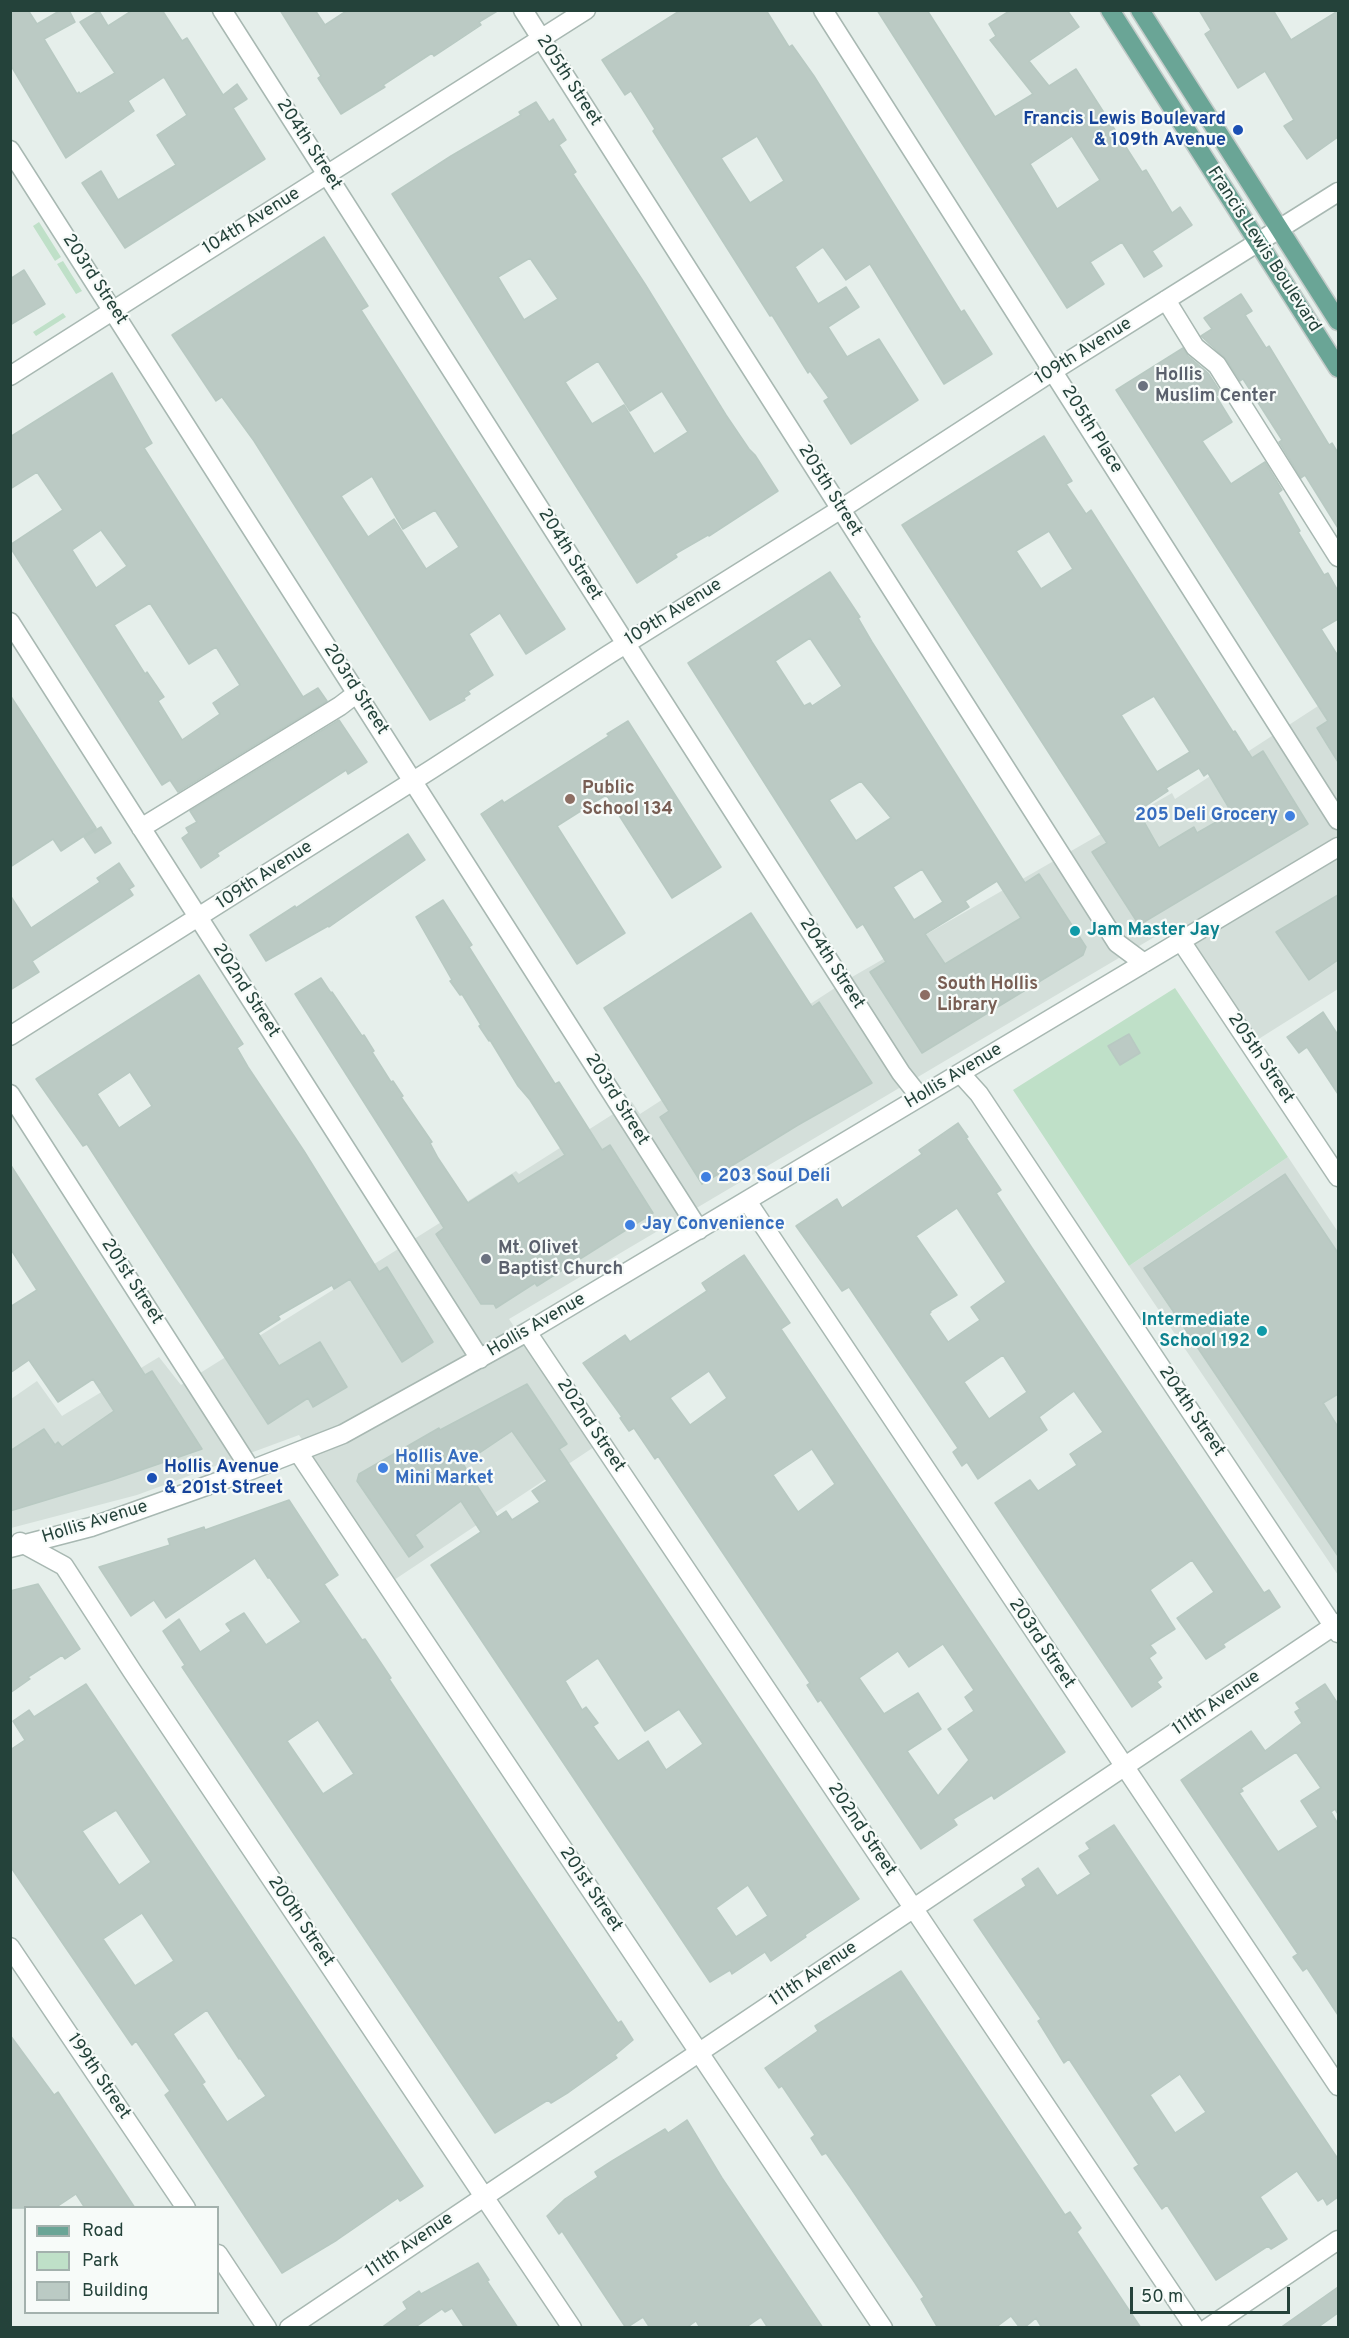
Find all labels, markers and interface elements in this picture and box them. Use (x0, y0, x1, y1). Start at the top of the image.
street label: 205th Street (531, 31, 605, 131)
street label: 204th Street (271, 95, 345, 195)
place label: Francis Lewis Boulevard & 109th Avenue (1023, 109, 1226, 152)
marker: Francis Lewis Boulevard & 109th Avenue (1231, 123, 1245, 137)
street label: Francis Lewis Boulevard (1201, 163, 1325, 337)
street label: 104th Avenue (199, 184, 305, 260)
street label: 203rd Street (57, 231, 131, 329)
street label: 109th Avenue (1032, 314, 1136, 390)
place label: Hollis Muslim Center (1155, 365, 1276, 407)
marker: Hollis Muslim Center (1136, 379, 1150, 393)
street label: 205th Place (1056, 382, 1126, 478)
street label: 205th Street (792, 441, 866, 541)
street label: 204th Street (532, 505, 606, 605)
street label: 109th Avenue (622, 575, 726, 651)
street label: 203rd Street (318, 641, 392, 739)
place label: Public School 134 (582, 778, 673, 820)
marker: Public School 134 (563, 792, 577, 806)
place label: 205 Deli Grocery (1135, 805, 1278, 827)
marker: 205 Deli Grocery (1283, 809, 1297, 823)
street label: 109th Avenue (213, 837, 317, 915)
street label: 204th Street (794, 914, 868, 1014)
place label: Jam Master Jay (1087, 920, 1220, 942)
marker: Jam Master Jay (1068, 924, 1082, 938)
street label: 202nd Street (207, 940, 283, 1042)
place label: South Hollis Library (937, 974, 1038, 1016)
marker: South Hollis Library (918, 988, 932, 1002)
street label: 205th Street (1222, 1010, 1298, 1108)
street label: Hollis Avenue (901, 1040, 1007, 1114)
street label: 203rd Street (579, 1050, 653, 1150)
place label: 203 Soul Deli (718, 1166, 830, 1188)
marker: 203 Soul Deli (699, 1170, 713, 1184)
place label: Jay Convenience (642, 1214, 785, 1236)
marker: Jay Convenience (623, 1218, 637, 1232)
street label: 201st Street (95, 1235, 167, 1329)
place label: Mt. Olivet Baptist Church (498, 1238, 623, 1280)
marker: Mt. Olivet Baptist Church (479, 1252, 493, 1266)
street label: Hollis Avenue (484, 1289, 590, 1363)
place label: Intermediate School 192 (1142, 1310, 1250, 1352)
marker: Intermediate School 192 (1255, 1324, 1269, 1338)
street label: 204th Street (1153, 1363, 1229, 1461)
street label: 202nd Street (551, 1375, 629, 1477)
place label: Hollis Ave. Mini Market (395, 1447, 494, 1490)
place label: Hollis Avenue & 201st Street (164, 1457, 283, 1500)
marker: Hollis Ave. Mini Market (376, 1461, 390, 1475)
marker: Hollis Avenue & 201st Street (145, 1471, 159, 1485)
street label: Hollis Avenue (39, 1497, 151, 1549)
street label: 203rd Street (1003, 1595, 1079, 1693)
street label: 111th Avenue (1169, 1667, 1265, 1741)
street label: 202nd Street (822, 1779, 900, 1881)
street label: 201st Street (554, 1843, 626, 1937)
street label: 200th Street (262, 1873, 338, 1971)
street label: 111th Avenue (766, 1938, 862, 2012)
street label: 199th Street (61, 2030, 135, 2124)
legend (24, 2206, 219, 2314)
street label: 111th Avenue (362, 2209, 458, 2283)
text: Road (82, 2220, 124, 2243)
text: Park (82, 2250, 119, 2273)
scale bar (1133, 2275, 1294, 2313)
text: Building (82, 2280, 148, 2303)
text: 50 m (1141, 2286, 1183, 2309)

